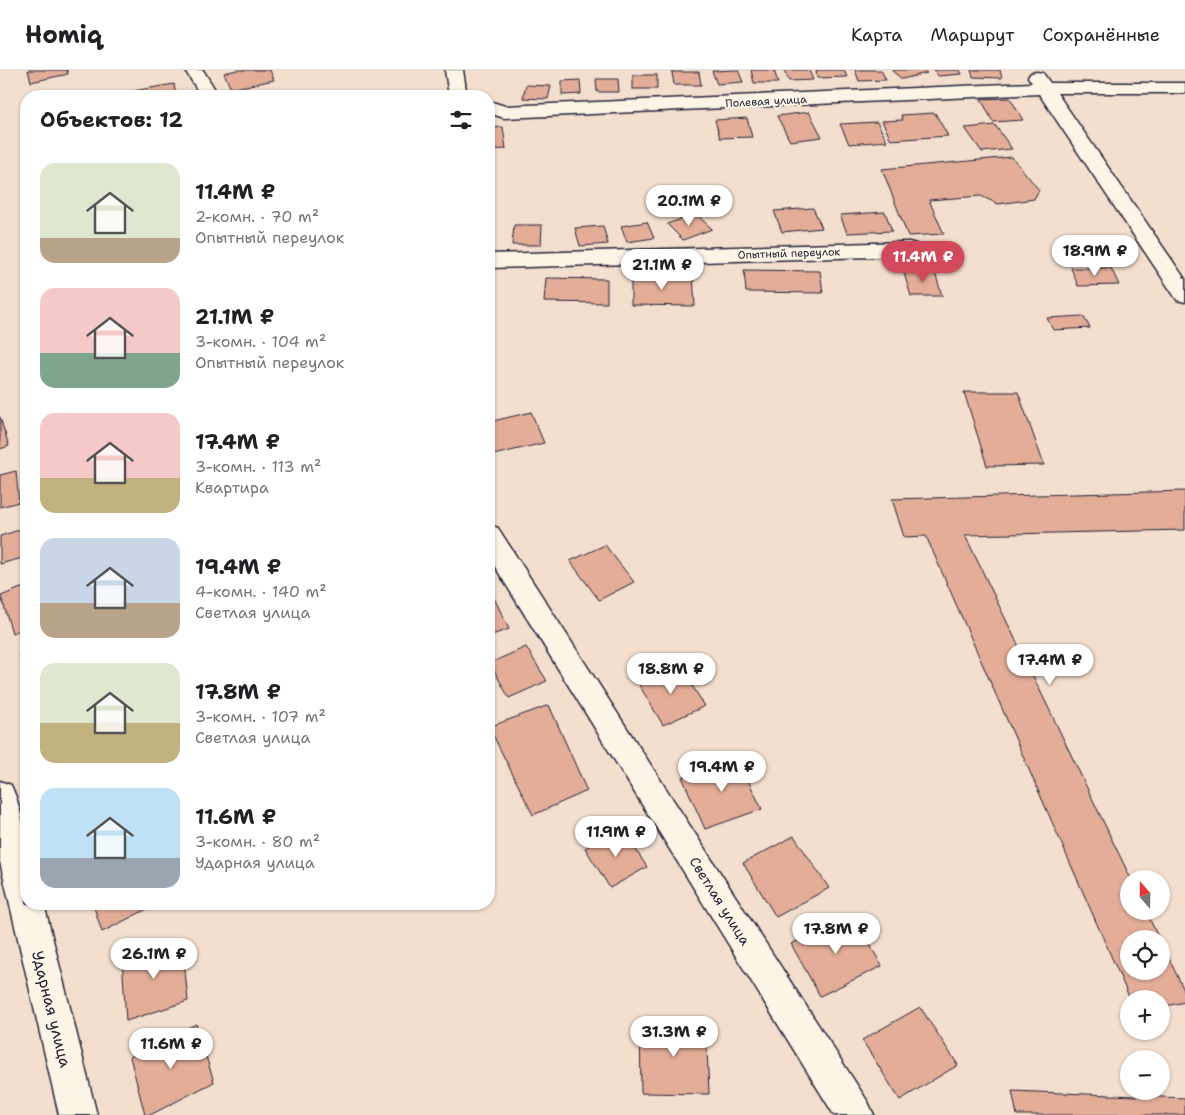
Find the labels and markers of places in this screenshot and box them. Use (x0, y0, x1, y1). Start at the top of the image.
pin: 20.1M ₽ (643, 184, 735, 227)
pin: 18.9M ₽ (1049, 234, 1141, 277)
pin: 11.4M ₽ (877, 240, 969, 283)
pin: 21.1M ₽ (616, 248, 708, 291)
pin: 17.4M ₽ (1004, 644, 1096, 686)
pin: 18.8M ₽ (625, 652, 717, 695)
pin: 19.4M ₽ (676, 750, 768, 793)
pin: 11.9M ₽ (570, 816, 662, 858)
pin: 17.8M ₽ (790, 912, 882, 955)
pin: 26.1M ₽ (108, 938, 200, 980)
pin: 31.3M ₽ (628, 1016, 720, 1058)
pin: 11.6M ₽ (125, 1028, 217, 1070)

